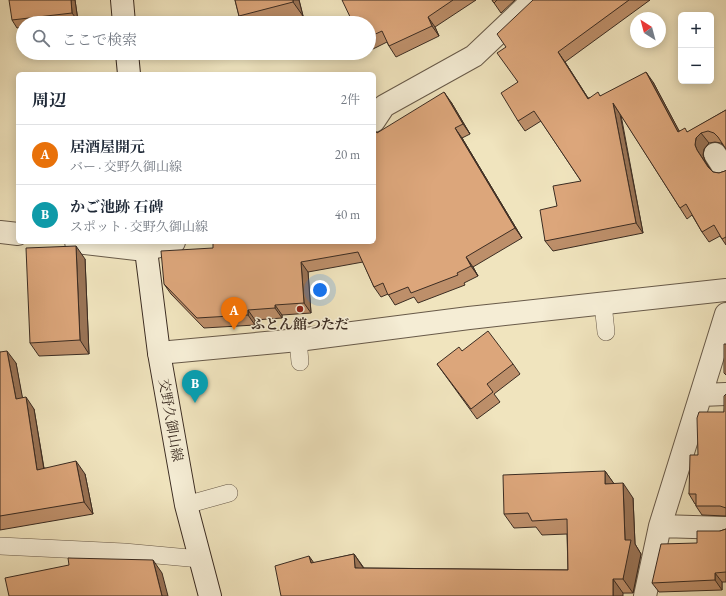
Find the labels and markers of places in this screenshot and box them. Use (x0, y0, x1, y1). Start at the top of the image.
pin: A (221, 297, 247, 330)
marker: ふとん館つただ (295, 304, 305, 314)
place label: ふとん館つただ (251, 315, 349, 333)
pin: B (182, 370, 208, 403)

